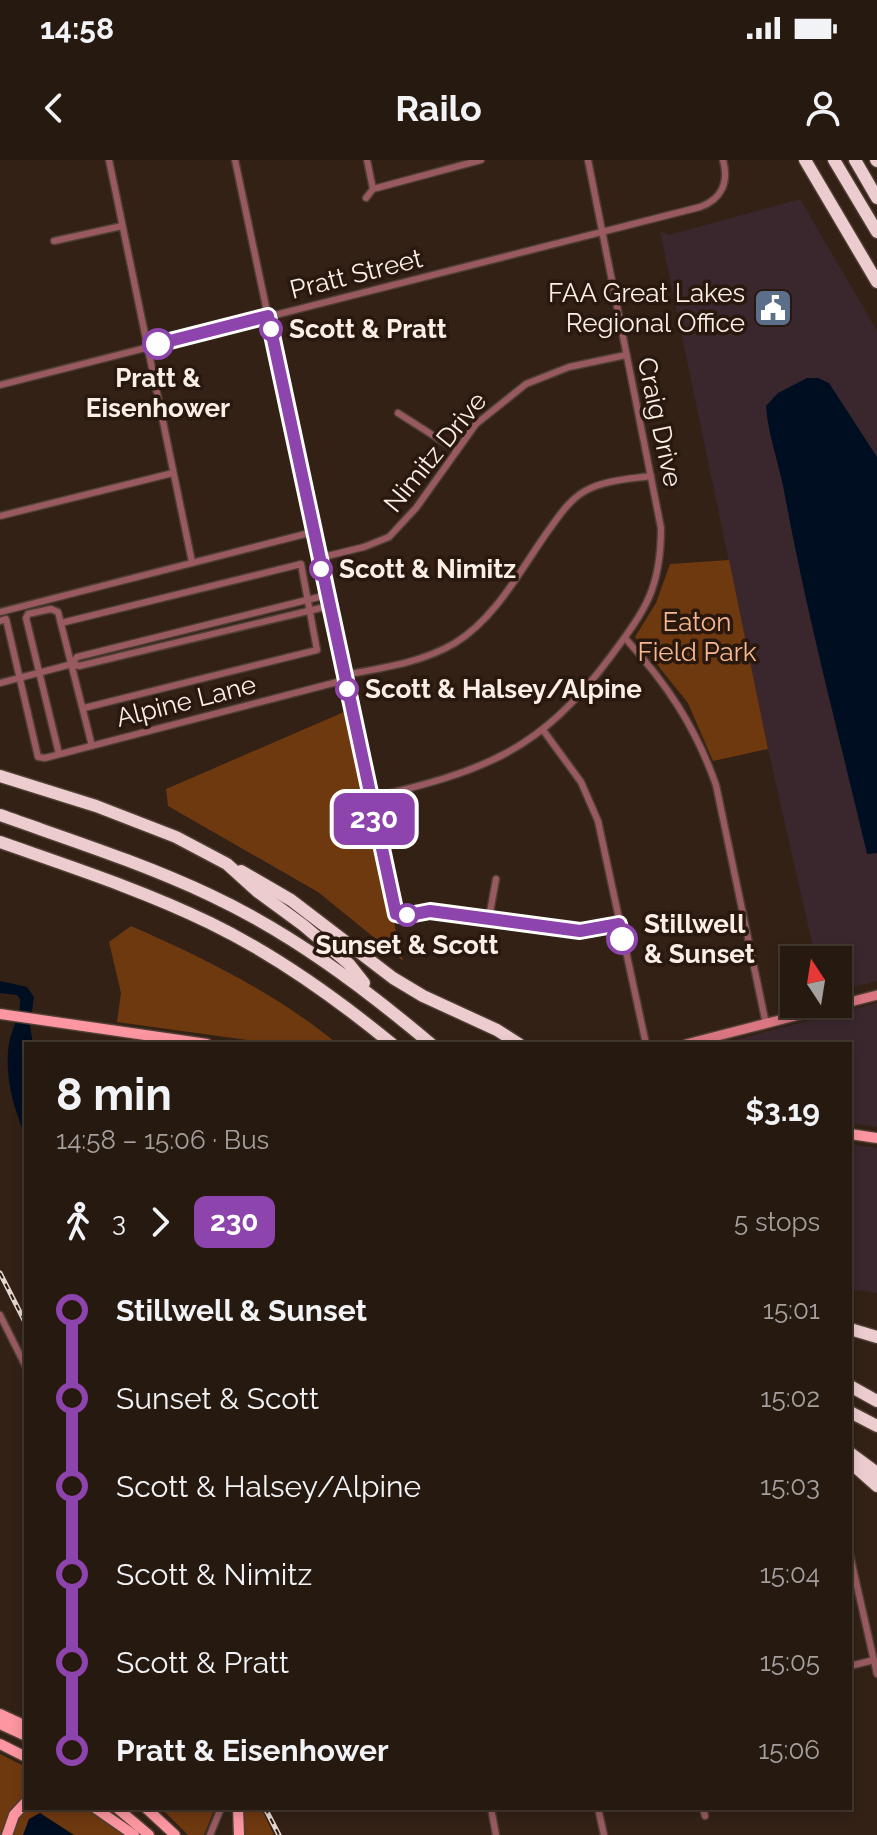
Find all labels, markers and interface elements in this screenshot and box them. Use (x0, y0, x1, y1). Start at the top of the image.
text: 14:58 (40, 11, 114, 46)
icon: back (32, 86, 76, 130)
icon: person (801, 86, 845, 130)
text: Railo (395, 87, 482, 129)
street label: Pratt Street (287, 243, 426, 305)
place label: FAA Great Lakes Regional Office (548, 278, 745, 338)
public building icon: FAA Great Lakes Regional Office (752, 287, 794, 329)
place label: Scott & Pratt (289, 314, 447, 344)
marker: Scott & Pratt (260, 318, 282, 340)
marker: Pratt & Eisenhower (143, 329, 173, 359)
street label: Craig Drive (632, 355, 688, 489)
place label: Pratt & Eisenhower (86, 363, 230, 423)
street label: Nimitz Drive (378, 386, 492, 518)
place label: Scott & Nimitz (339, 554, 516, 584)
marker: Scott & Nimitz (310, 558, 332, 580)
park label: Eaton Field Park (637, 607, 757, 667)
street label: Alpine Lane (113, 669, 259, 733)
place label: Scott & Halsey/Alpine (365, 674, 642, 704)
marker: Scott & Halsey/Alpine (336, 678, 358, 700)
line badge: 230 (328, 793, 420, 845)
text: 230 (350, 802, 398, 835)
marker: Sunset & Scott (396, 904, 418, 926)
place label: Stillwell & Sunset (644, 909, 755, 969)
marker: Stillwell & Sunset (607, 924, 637, 954)
place label: Sunset & Scott (316, 930, 498, 960)
north arrow (780, 946, 852, 1018)
map controls (780, 946, 852, 1018)
text: 8 min (56, 1069, 172, 1120)
text: $3.19 (745, 1093, 820, 1128)
text: 14:58 – 15:06 · Bus (56, 1125, 269, 1155)
icon: walk (56, 1200, 100, 1244)
icon: forward (138, 1200, 182, 1244)
text: 230 (210, 1205, 259, 1238)
text: 3 (112, 1207, 126, 1237)
text: 5 stops (734, 1207, 820, 1237)
text: Stillwell & Sunset (116, 1293, 367, 1328)
text: 15:01 (763, 1295, 820, 1325)
text: Sunset & Scott (116, 1381, 319, 1416)
text: 15:02 (760, 1383, 820, 1413)
text: Scott & Halsey/Alpine (116, 1469, 421, 1504)
text: 15:03 (760, 1471, 820, 1501)
text: Scott & Nimitz (116, 1557, 312, 1592)
text: 15:04 (760, 1559, 820, 1589)
text: Scott & Pratt (116, 1645, 289, 1680)
text: 15:05 (760, 1647, 820, 1677)
text: Pratt & Eisenhower (116, 1733, 389, 1768)
text: 15:06 (758, 1735, 820, 1765)

